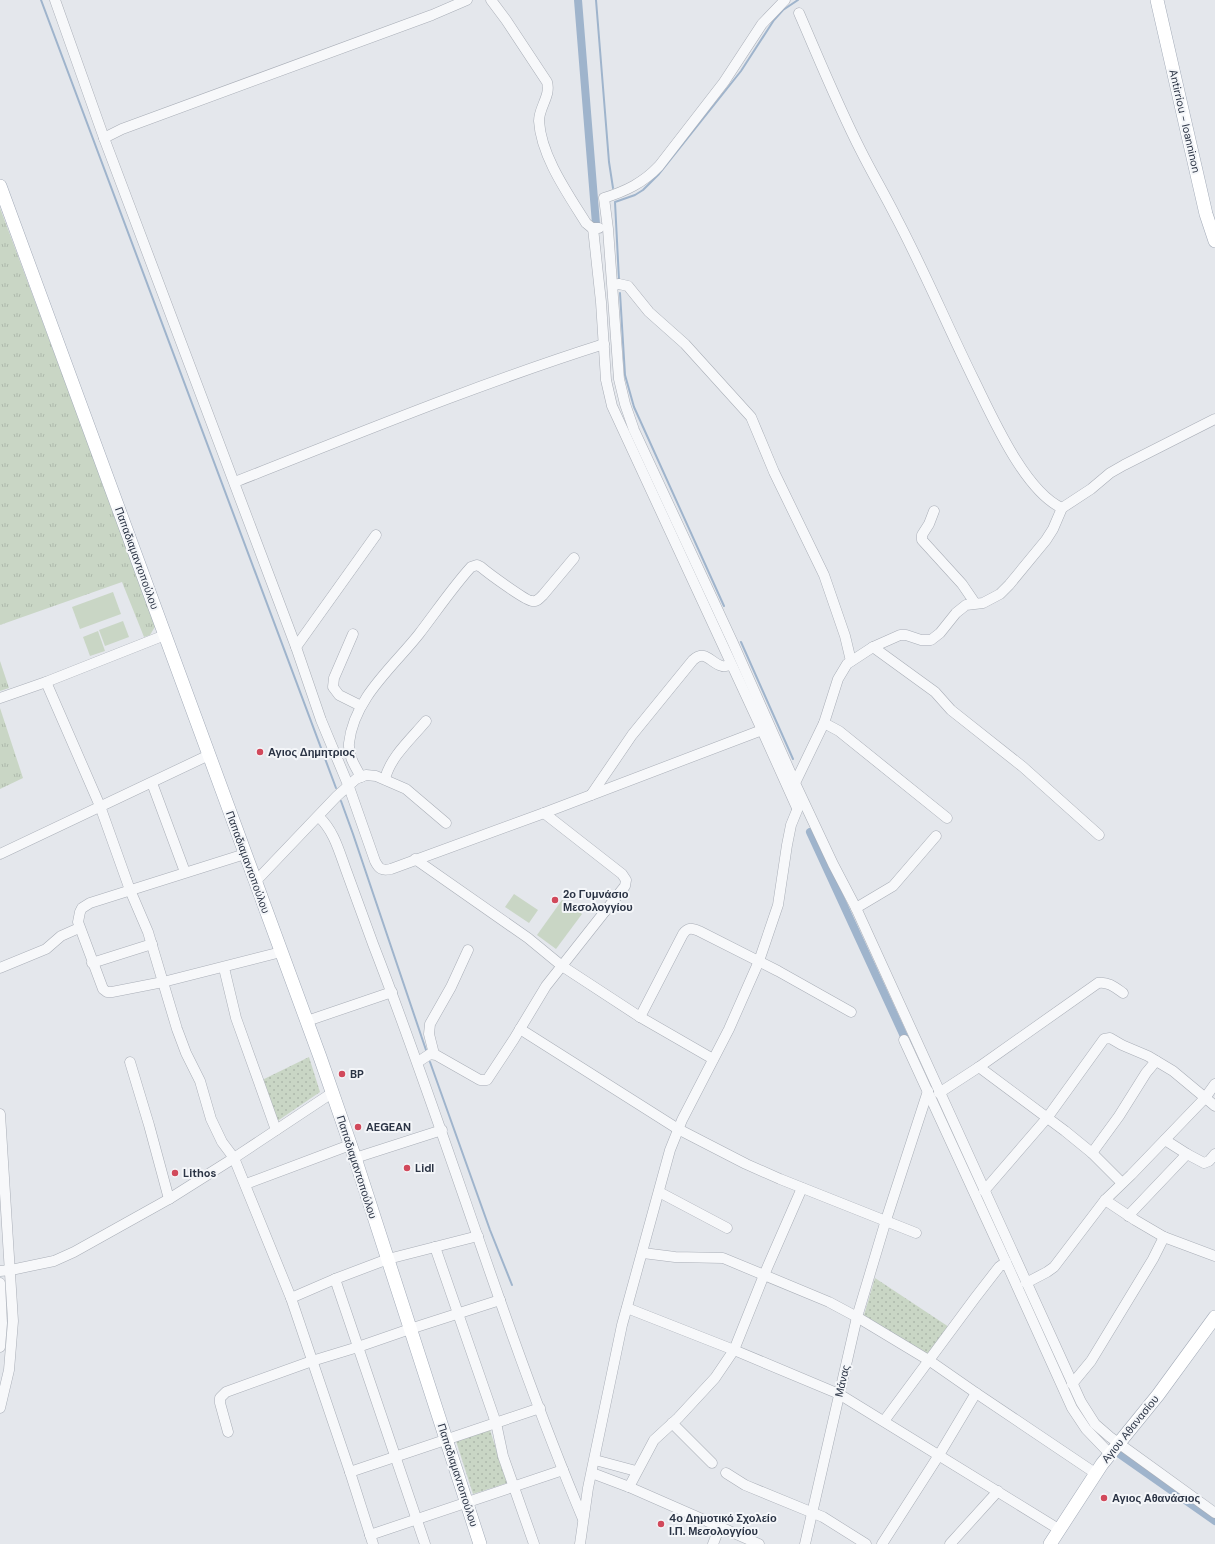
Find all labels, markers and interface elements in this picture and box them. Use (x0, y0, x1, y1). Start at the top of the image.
street label: Antirriou - Ioanninon (1166, 68, 1204, 174)
street label: Παπαδιαμαντοπούλου (112, 505, 162, 611)
place label: Αγιος Δημητριος (268, 745, 355, 759)
marker: Αγιος Δημητριος (255, 747, 265, 757)
street label: Παπαδιαμαντοπούλου (223, 809, 273, 915)
place label: 2ο Γυμνάσιο Μεσολογγίου (563, 887, 633, 914)
marker: 2ο Γυμνάσιο Μεσολογγίου (550, 895, 560, 905)
place label: BP (350, 1067, 364, 1081)
marker: BP (337, 1069, 347, 1079)
street label: Παπαδιαμαντοπούλου (334, 1114, 380, 1220)
place label: AEGEAN (366, 1120, 411, 1134)
marker: AEGEAN (353, 1122, 363, 1132)
place label: Lidl (415, 1161, 434, 1175)
marker: Lidl (402, 1163, 412, 1173)
place label: Lithos (183, 1166, 216, 1180)
marker: Lithos (170, 1168, 180, 1178)
street label: Μάνας (832, 1364, 852, 1398)
street label: Αγιου Αθανασίου (1098, 1392, 1162, 1466)
street label: Παπαδιαμαντοπούλου (435, 1422, 481, 1528)
place label: Αγιος Αθανάσιος (1112, 1491, 1201, 1505)
marker: Αγιος Αθανάσιος (1099, 1493, 1109, 1503)
place label: 4ο Δημοτικό Σχολείο Ι.Π. Μεσολογγίου (669, 1511, 777, 1538)
marker: 4ο Δημοτικό Σχολείο Ι.Π. Μεσολογγίου (656, 1519, 666, 1529)

